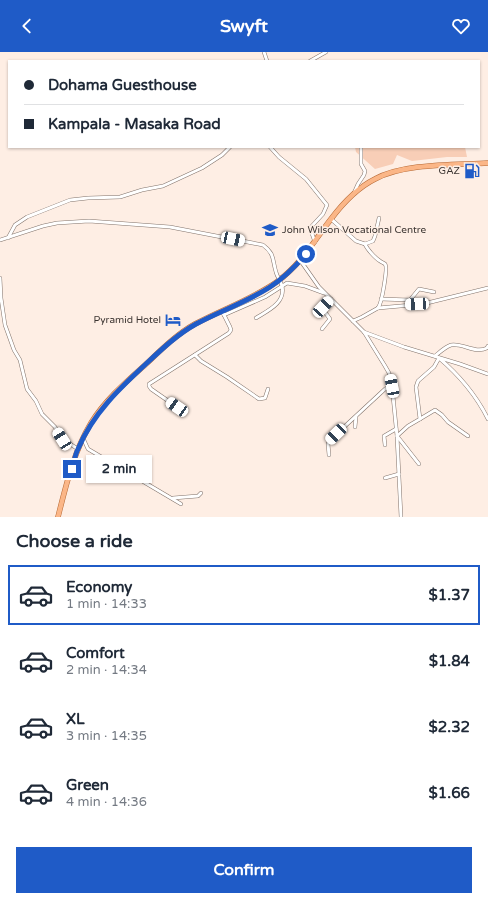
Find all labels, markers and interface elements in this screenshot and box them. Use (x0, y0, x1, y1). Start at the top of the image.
icon: back (16, 15, 38, 37)
text: Swyft (220, 15, 268, 37)
icon: heart (450, 15, 472, 37)
text: Dohama Guesthouse (48, 76, 197, 94)
text: Kampala - Masaka Road (48, 115, 221, 133)
fuel station icon: GAZ (463, 162, 481, 180)
place label: GAZ (439, 165, 460, 177)
school or university icon: John Wilson Vocational Centre (261, 221, 279, 239)
place label: John Wilson Vocational Centre (282, 224, 426, 236)
car (220, 231, 246, 247)
route start (297, 245, 315, 263)
car (310, 294, 336, 320)
car (405, 297, 429, 311)
hotel icon: Pyramid Hotel (164, 311, 182, 329)
place label: Pyramid Hotel (94, 314, 161, 326)
car (384, 373, 400, 399)
car (164, 395, 190, 419)
car (323, 421, 349, 447)
car (51, 426, 73, 452)
callout: 2 min (86, 455, 152, 483)
route end (63, 460, 81, 478)
text: 2 min (102, 461, 136, 477)
text: Choose a ride (16, 530, 133, 552)
icon: car (18, 577, 54, 613)
text: Economy (66, 578, 132, 596)
text: $1.37 (429, 586, 470, 604)
text: 1 min · 14:33 (66, 596, 147, 612)
icon: car (18, 643, 54, 679)
text: Comfort (66, 644, 125, 662)
text: $1.84 (429, 652, 470, 670)
text: 2 min · 14:34 (66, 662, 147, 678)
icon: car (18, 709, 54, 745)
text: XL (66, 710, 85, 728)
text: $2.32 (429, 718, 470, 736)
text: 3 min · 14:35 (66, 728, 147, 744)
icon: car (18, 775, 54, 811)
text: Green (66, 776, 109, 794)
text: $1.66 (429, 784, 470, 802)
text: 4 min · 14:36 (66, 794, 147, 810)
button: Confirm (16, 847, 472, 893)

